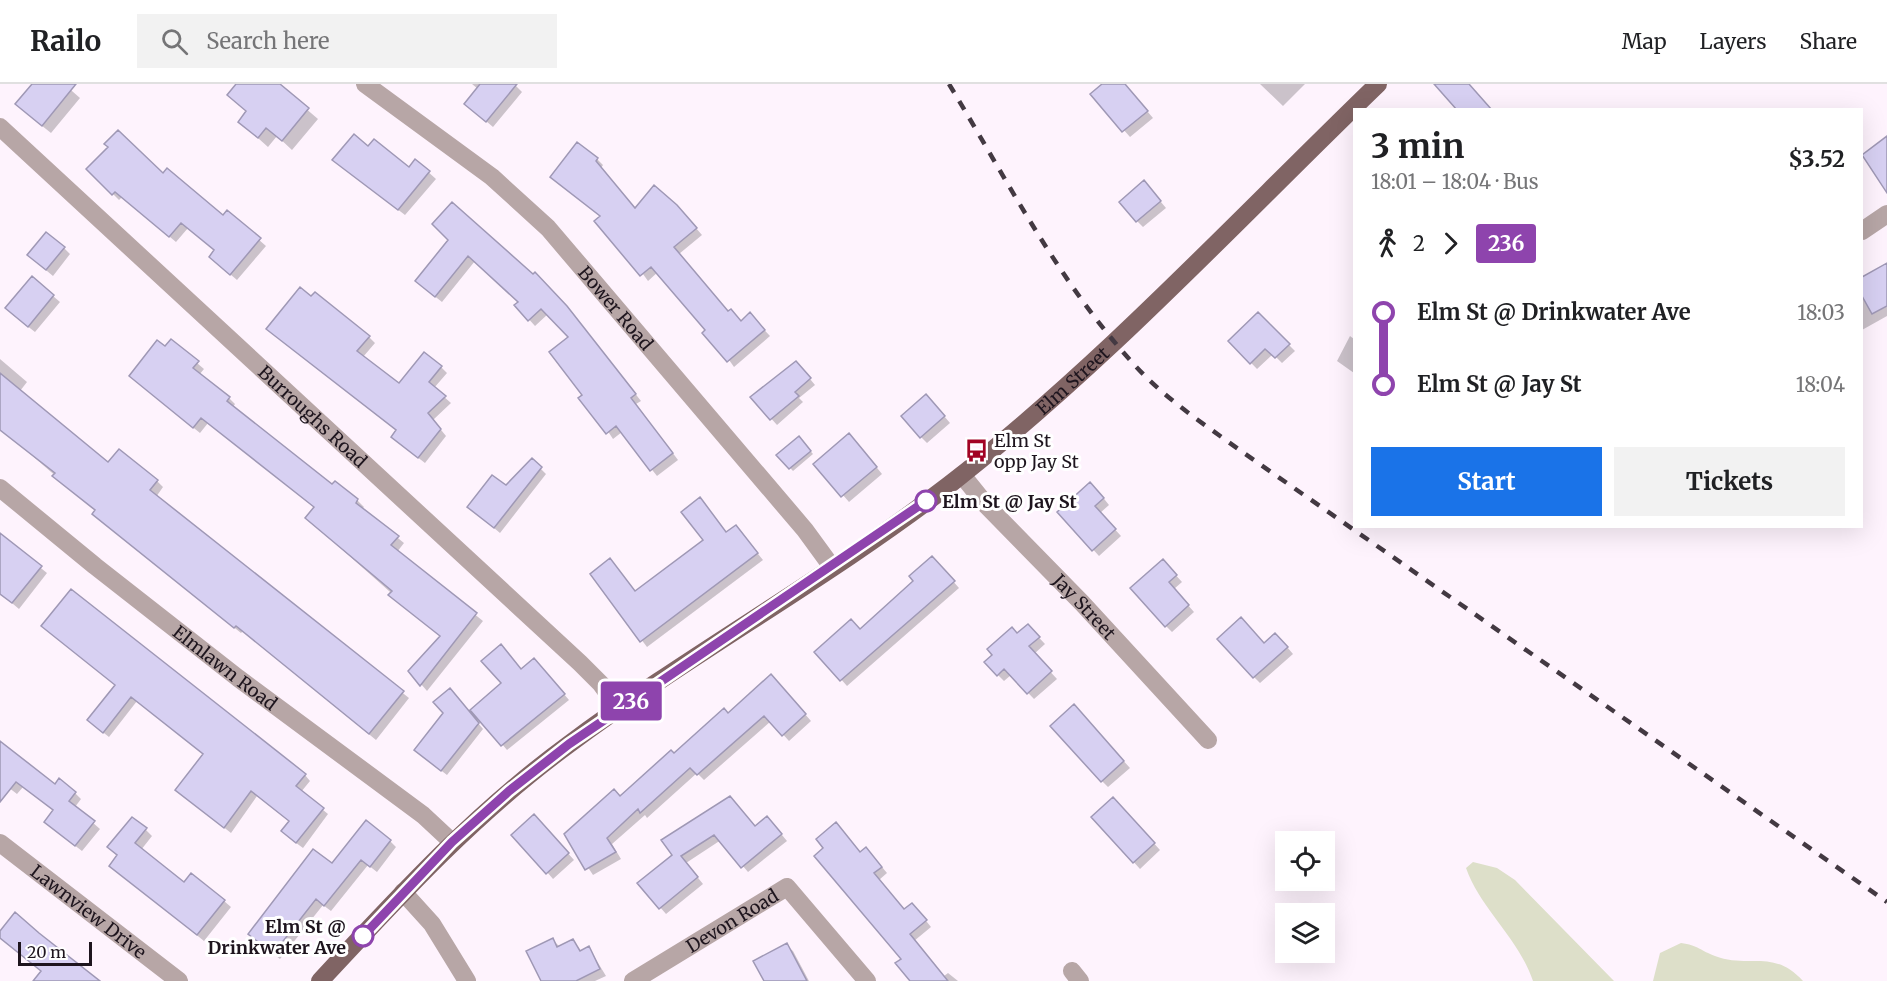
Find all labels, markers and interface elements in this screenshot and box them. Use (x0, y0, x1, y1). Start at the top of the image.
search box (137, 14, 557, 68)
text: Railo (30, 23, 101, 59)
icon: search (158, 25, 191, 58)
text: Search here (206, 27, 330, 55)
text: Map (1622, 28, 1667, 55)
text: Layers (1700, 28, 1767, 55)
text: Share (1800, 28, 1857, 55)
text: 3 min (1371, 126, 1464, 167)
text: $3.52 (1788, 145, 1845, 173)
text: 18:01 – 18:04 · Bus (1371, 169, 1539, 194)
icon: walk (1371, 227, 1404, 260)
icon: forward (1434, 227, 1467, 260)
text: 236 (1488, 230, 1524, 257)
text: 2 (1413, 231, 1425, 256)
street label: Bower Road (574, 261, 658, 355)
text: Elm St @ Drinkwater Ave (1417, 298, 1691, 326)
text: 18:03 (1797, 300, 1845, 325)
street label: Elm Street (1031, 341, 1114, 419)
street label: Burroughs Road (254, 360, 372, 472)
text: Elm St @ Jay St (1417, 370, 1582, 398)
text: 18:04 (1796, 372, 1845, 397)
place label: Elm St opp Jay St (994, 429, 1079, 473)
bus stop icon: Elm St opp Jay St (963, 437, 989, 463)
button: Start (1371, 447, 1602, 516)
button: Tickets (1614, 447, 1845, 516)
marker: Elm St @ Jay St (915, 490, 937, 512)
place label: Elm St @ Jay St (942, 490, 1078, 513)
street label: Jay Street (1048, 568, 1121, 644)
street label: Elmlawn Road (168, 620, 282, 715)
line badge: 236 (596, 682, 666, 720)
text: 236 (613, 688, 649, 715)
map controls (1275, 831, 1335, 963)
button: locate (1275, 831, 1335, 891)
street label: Lawnview Drive (26, 859, 151, 963)
street label: Devon Road (682, 884, 783, 957)
button: layers (1275, 903, 1335, 963)
place label: Elm St @ Drinkwater Ave (208, 915, 346, 959)
marker: Elm St @ Drinkwater Ave (352, 925, 374, 947)
scale bar (18, 939, 92, 966)
text: 20 m (27, 942, 66, 962)

